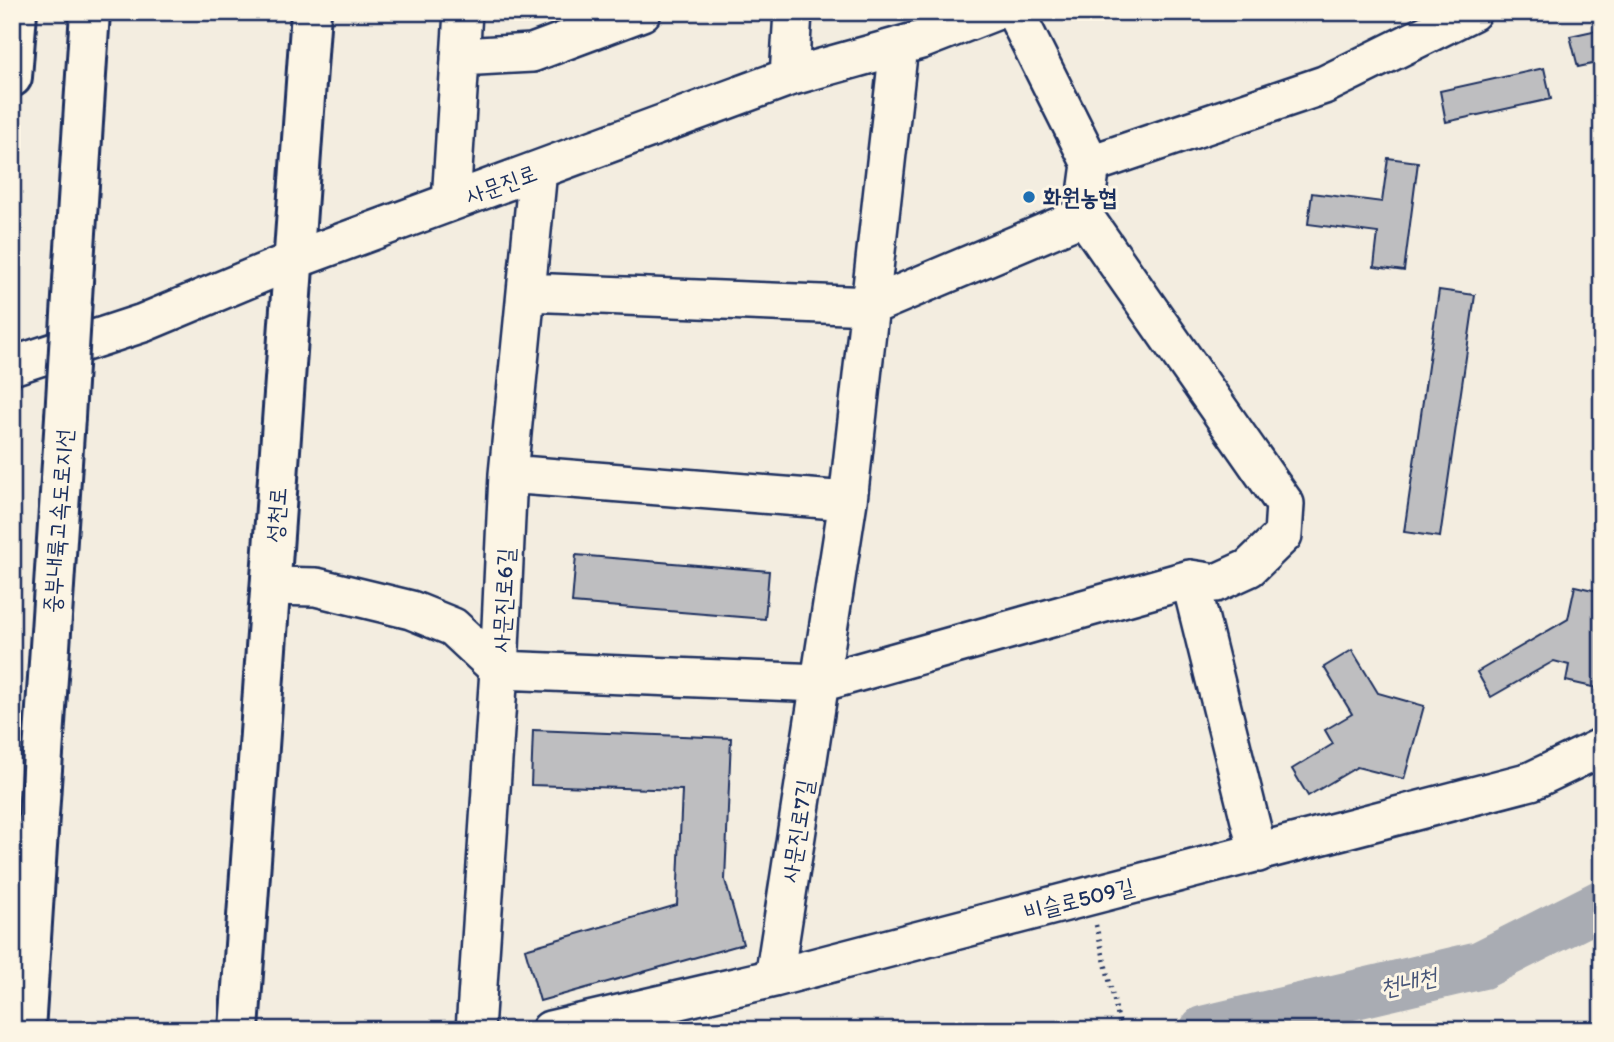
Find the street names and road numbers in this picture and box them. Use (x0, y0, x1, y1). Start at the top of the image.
street label: 사문진로 (461, 158, 541, 210)
street label: 중부내륙고속도로지선 (38, 428, 78, 614)
street label: 성천로 (260, 486, 292, 544)
street label: 사문진로6길 (486, 547, 520, 653)
street label: 사문진로7길 (775, 777, 819, 885)
street label: 비슬로509길 (1021, 872, 1137, 926)

